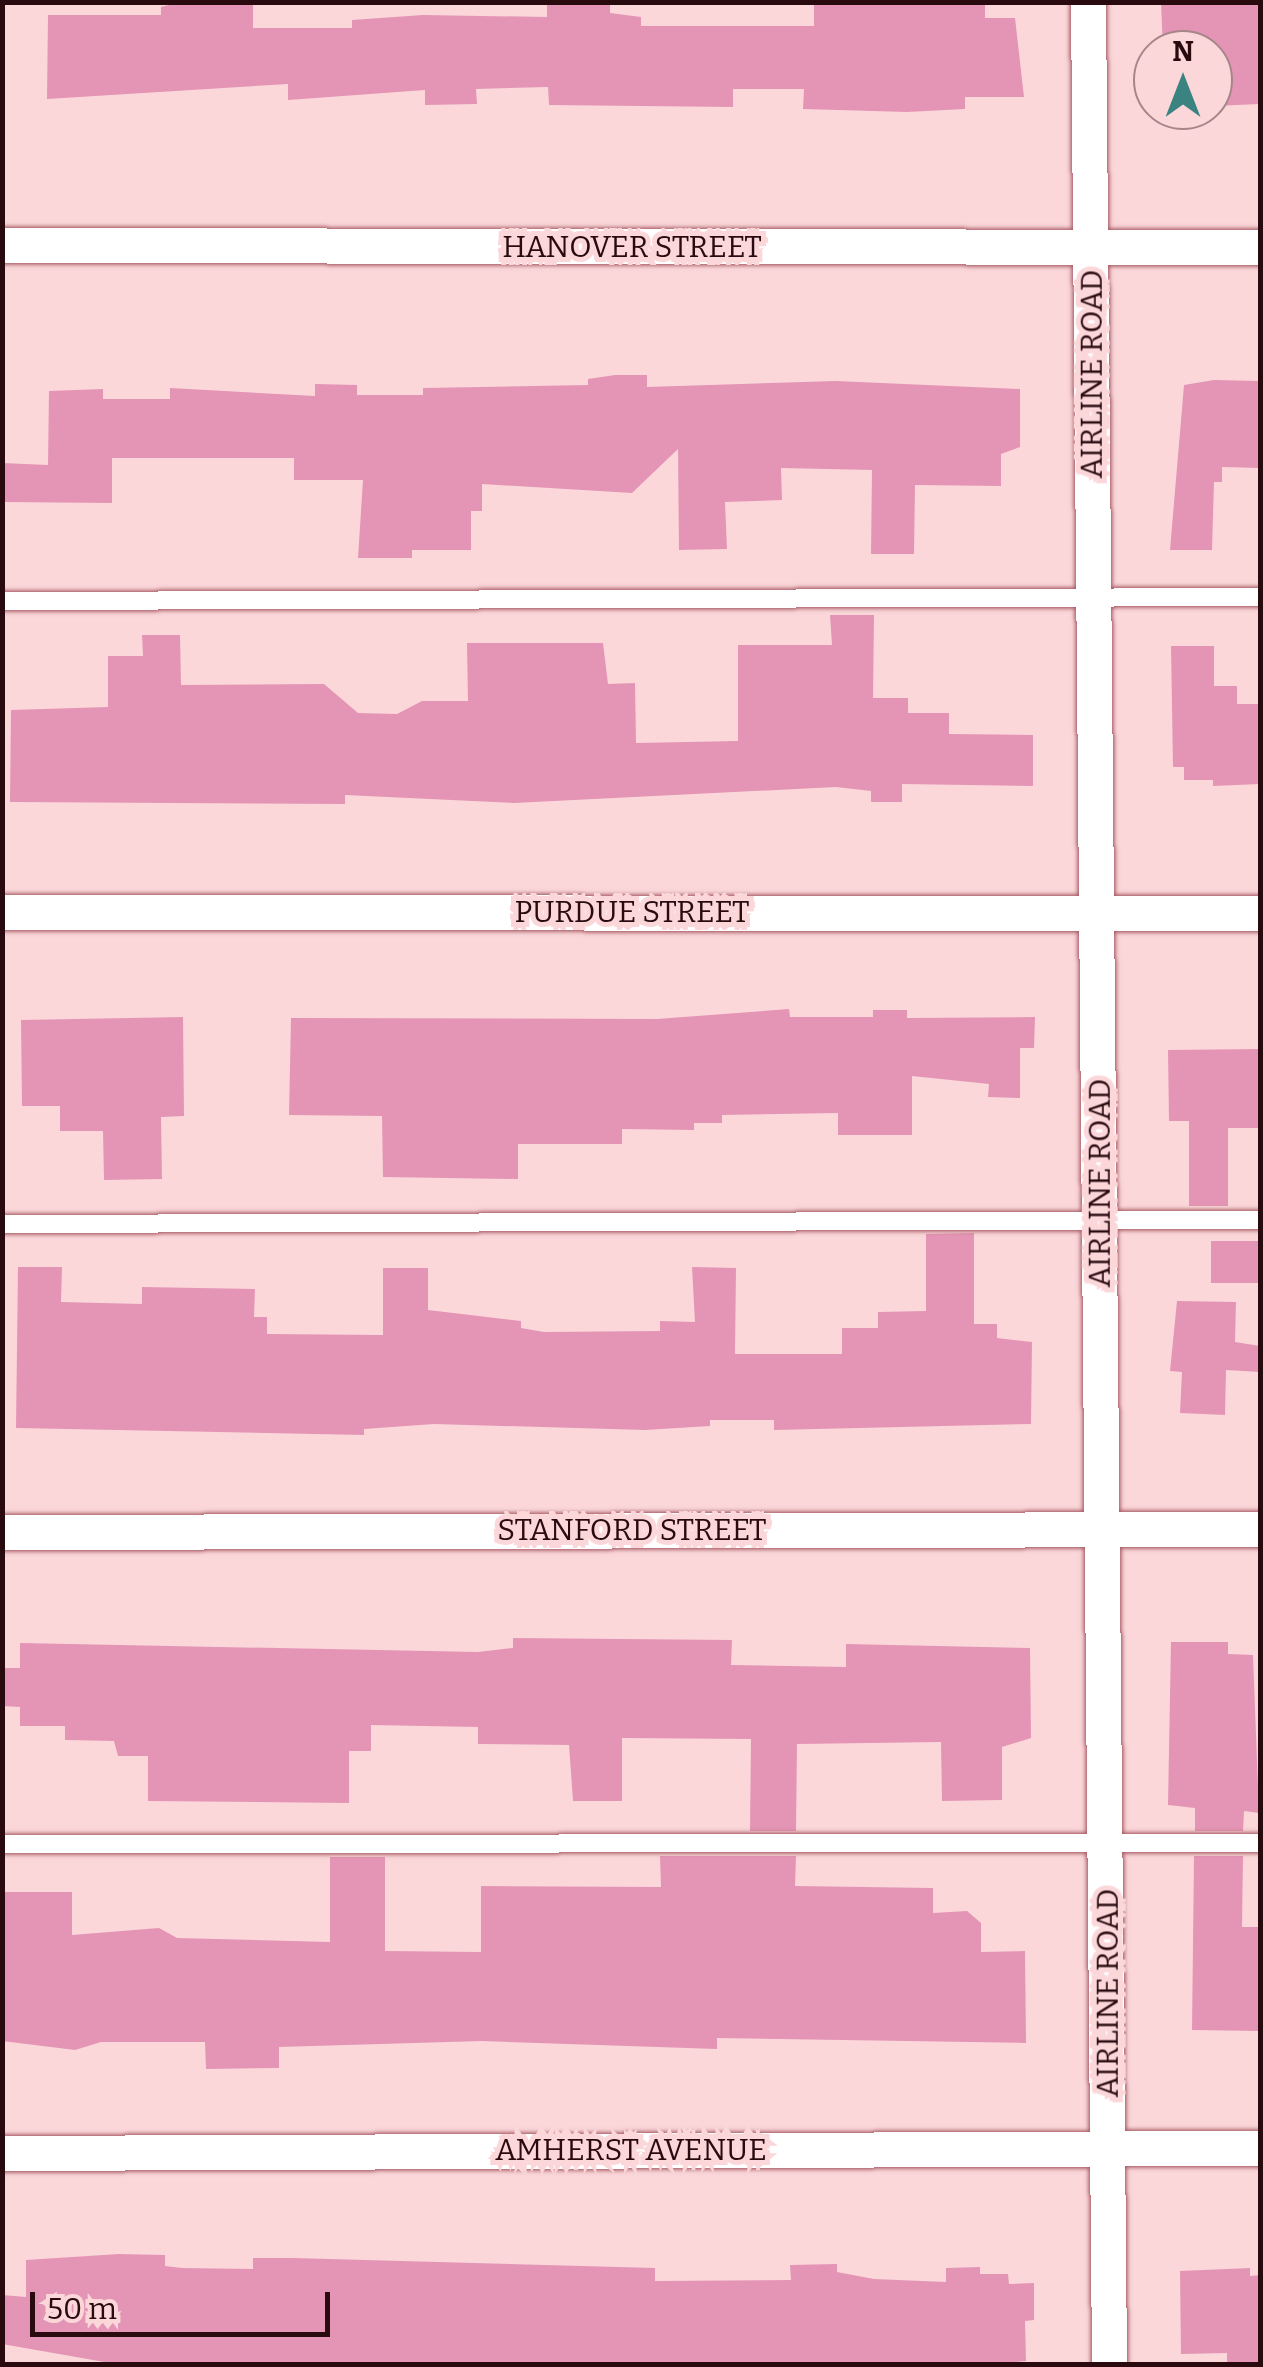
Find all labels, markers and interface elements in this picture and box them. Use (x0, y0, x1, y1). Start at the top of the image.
north arrow (1133, 30, 1233, 130)
text: N (1172, 35, 1194, 68)
street label: HANOVER STREET (502, 229, 762, 265)
street label: AIRLINE ROAD (1074, 270, 1110, 478)
street label: PURDUE STREET (515, 894, 749, 930)
street label: AIRLINE ROAD (1082, 1079, 1118, 1287)
street label: STANFORD STREET (497, 1512, 767, 1548)
street label: AIRLINE ROAD (1090, 1889, 1126, 2097)
street label: AMHERST AVENUE (495, 2132, 767, 2168)
scale bar (35, 2272, 335, 2334)
text: 50 m (47, 2291, 117, 2327)

